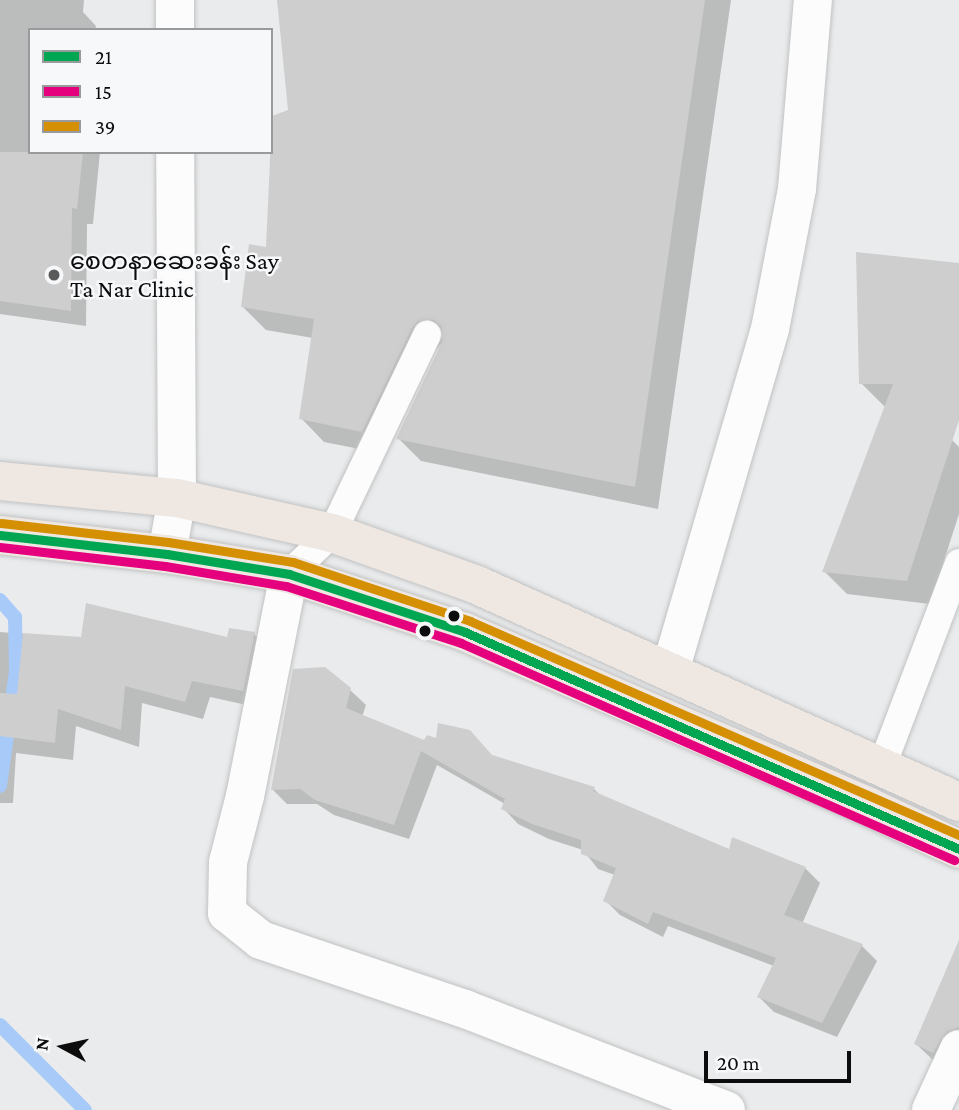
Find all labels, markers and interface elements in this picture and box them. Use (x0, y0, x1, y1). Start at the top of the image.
legend (28, 28, 273, 154)
text: 21 (95, 45, 112, 69)
text: 15 (95, 80, 112, 104)
text: 39 (95, 115, 116, 139)
place label: စေတနာဆေးခန်း Say Ta Nar Clinic (70, 247, 279, 303)
marker: စေတနာဆေးခန်း Say Ta Nar Clinic (44, 265, 64, 285)
unlabelled marker (447, 609, 461, 623)
unlabelled marker (418, 624, 432, 638)
north arrow (28, 1012, 98, 1082)
text: N (30, 1036, 53, 1052)
scale bar (707, 1036, 854, 1080)
text: 20 m (717, 1051, 760, 1075)

